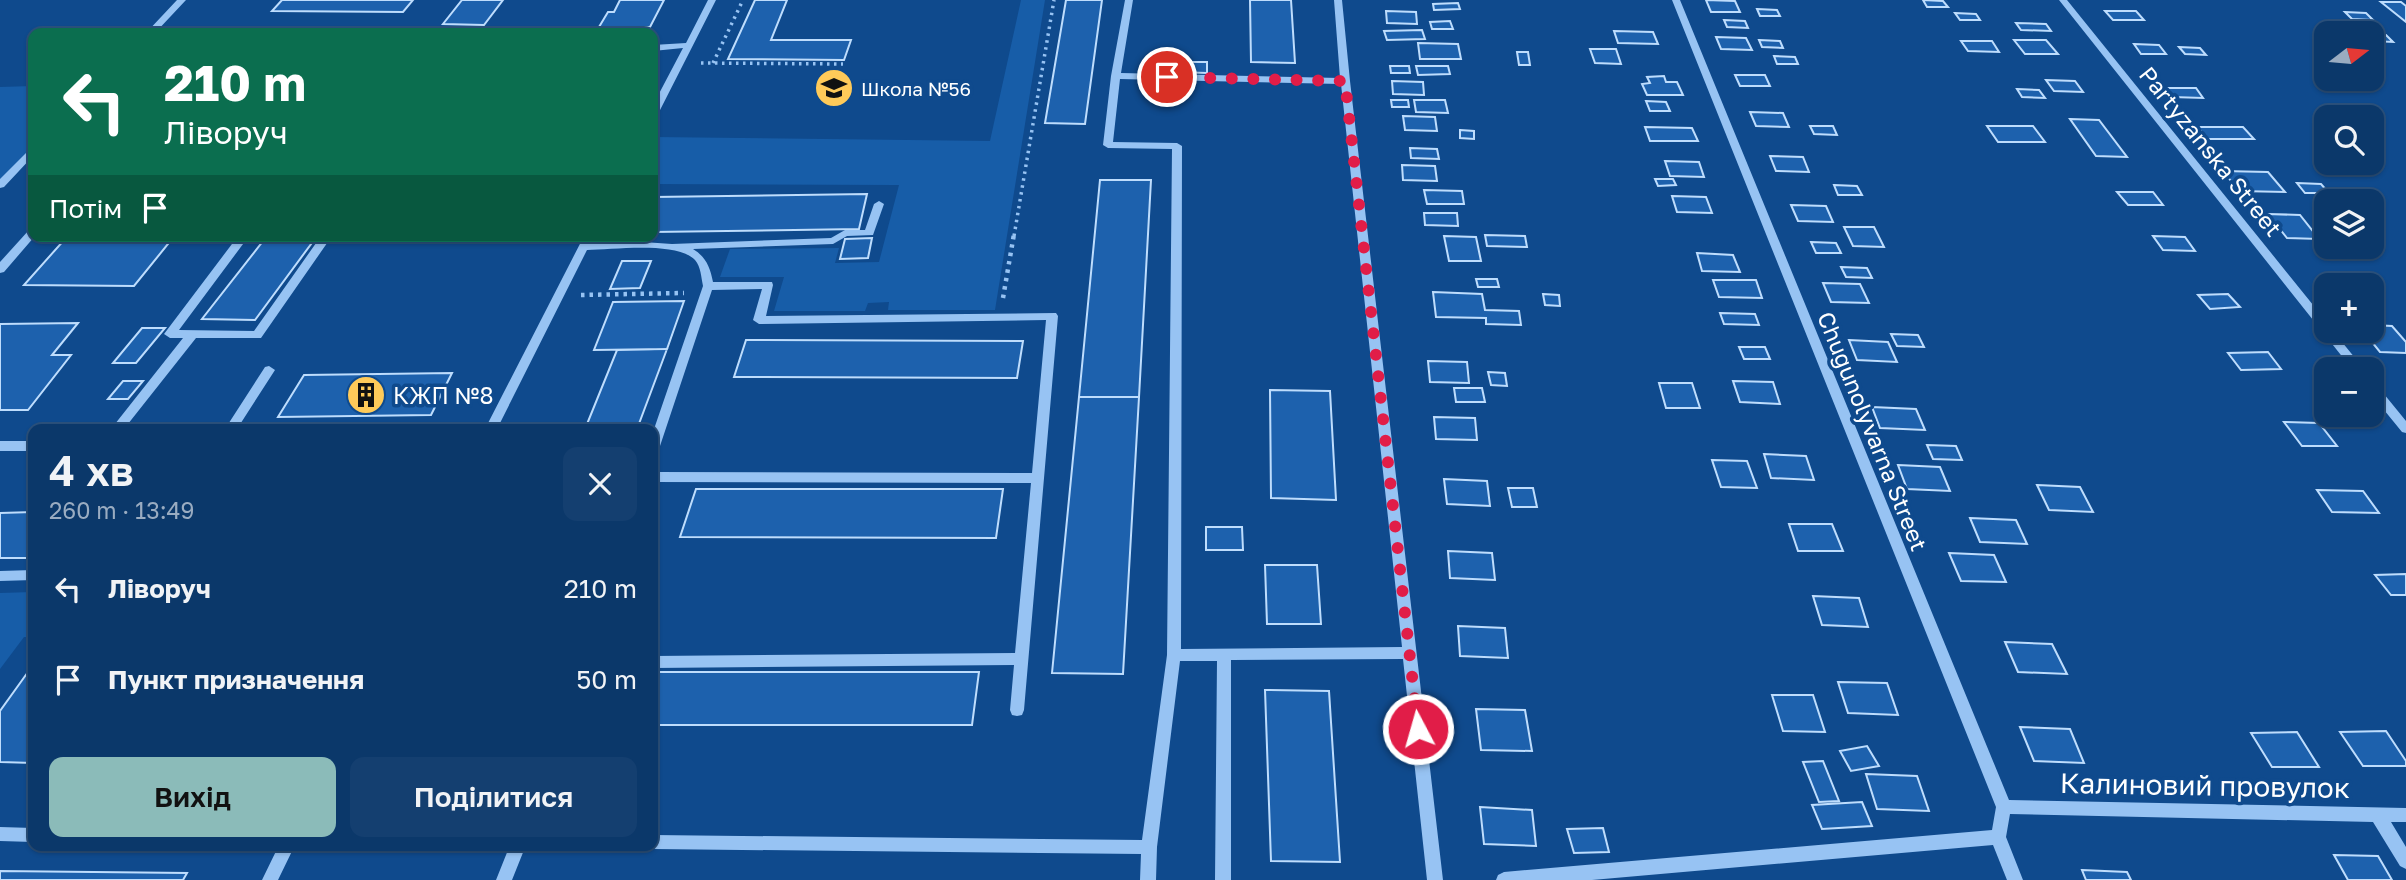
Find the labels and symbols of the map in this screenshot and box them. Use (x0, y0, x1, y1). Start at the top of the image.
north arrow (2314, 21, 2384, 91)
pin (1137, 47, 1197, 107)
street label: Partyzanska Street (2134, 60, 2288, 242)
school or university icon: Школа №56 (813, 67, 855, 109)
place label: Школа №56 (861, 77, 971, 100)
street label: Chugunolyvarna Street (1812, 307, 1934, 555)
building icon: КЖП №8 (345, 374, 387, 416)
place label: КЖП №8 (393, 381, 494, 409)
position arrow (1381, 692, 1455, 766)
street label: Калиновий провулок (2060, 766, 2350, 804)

